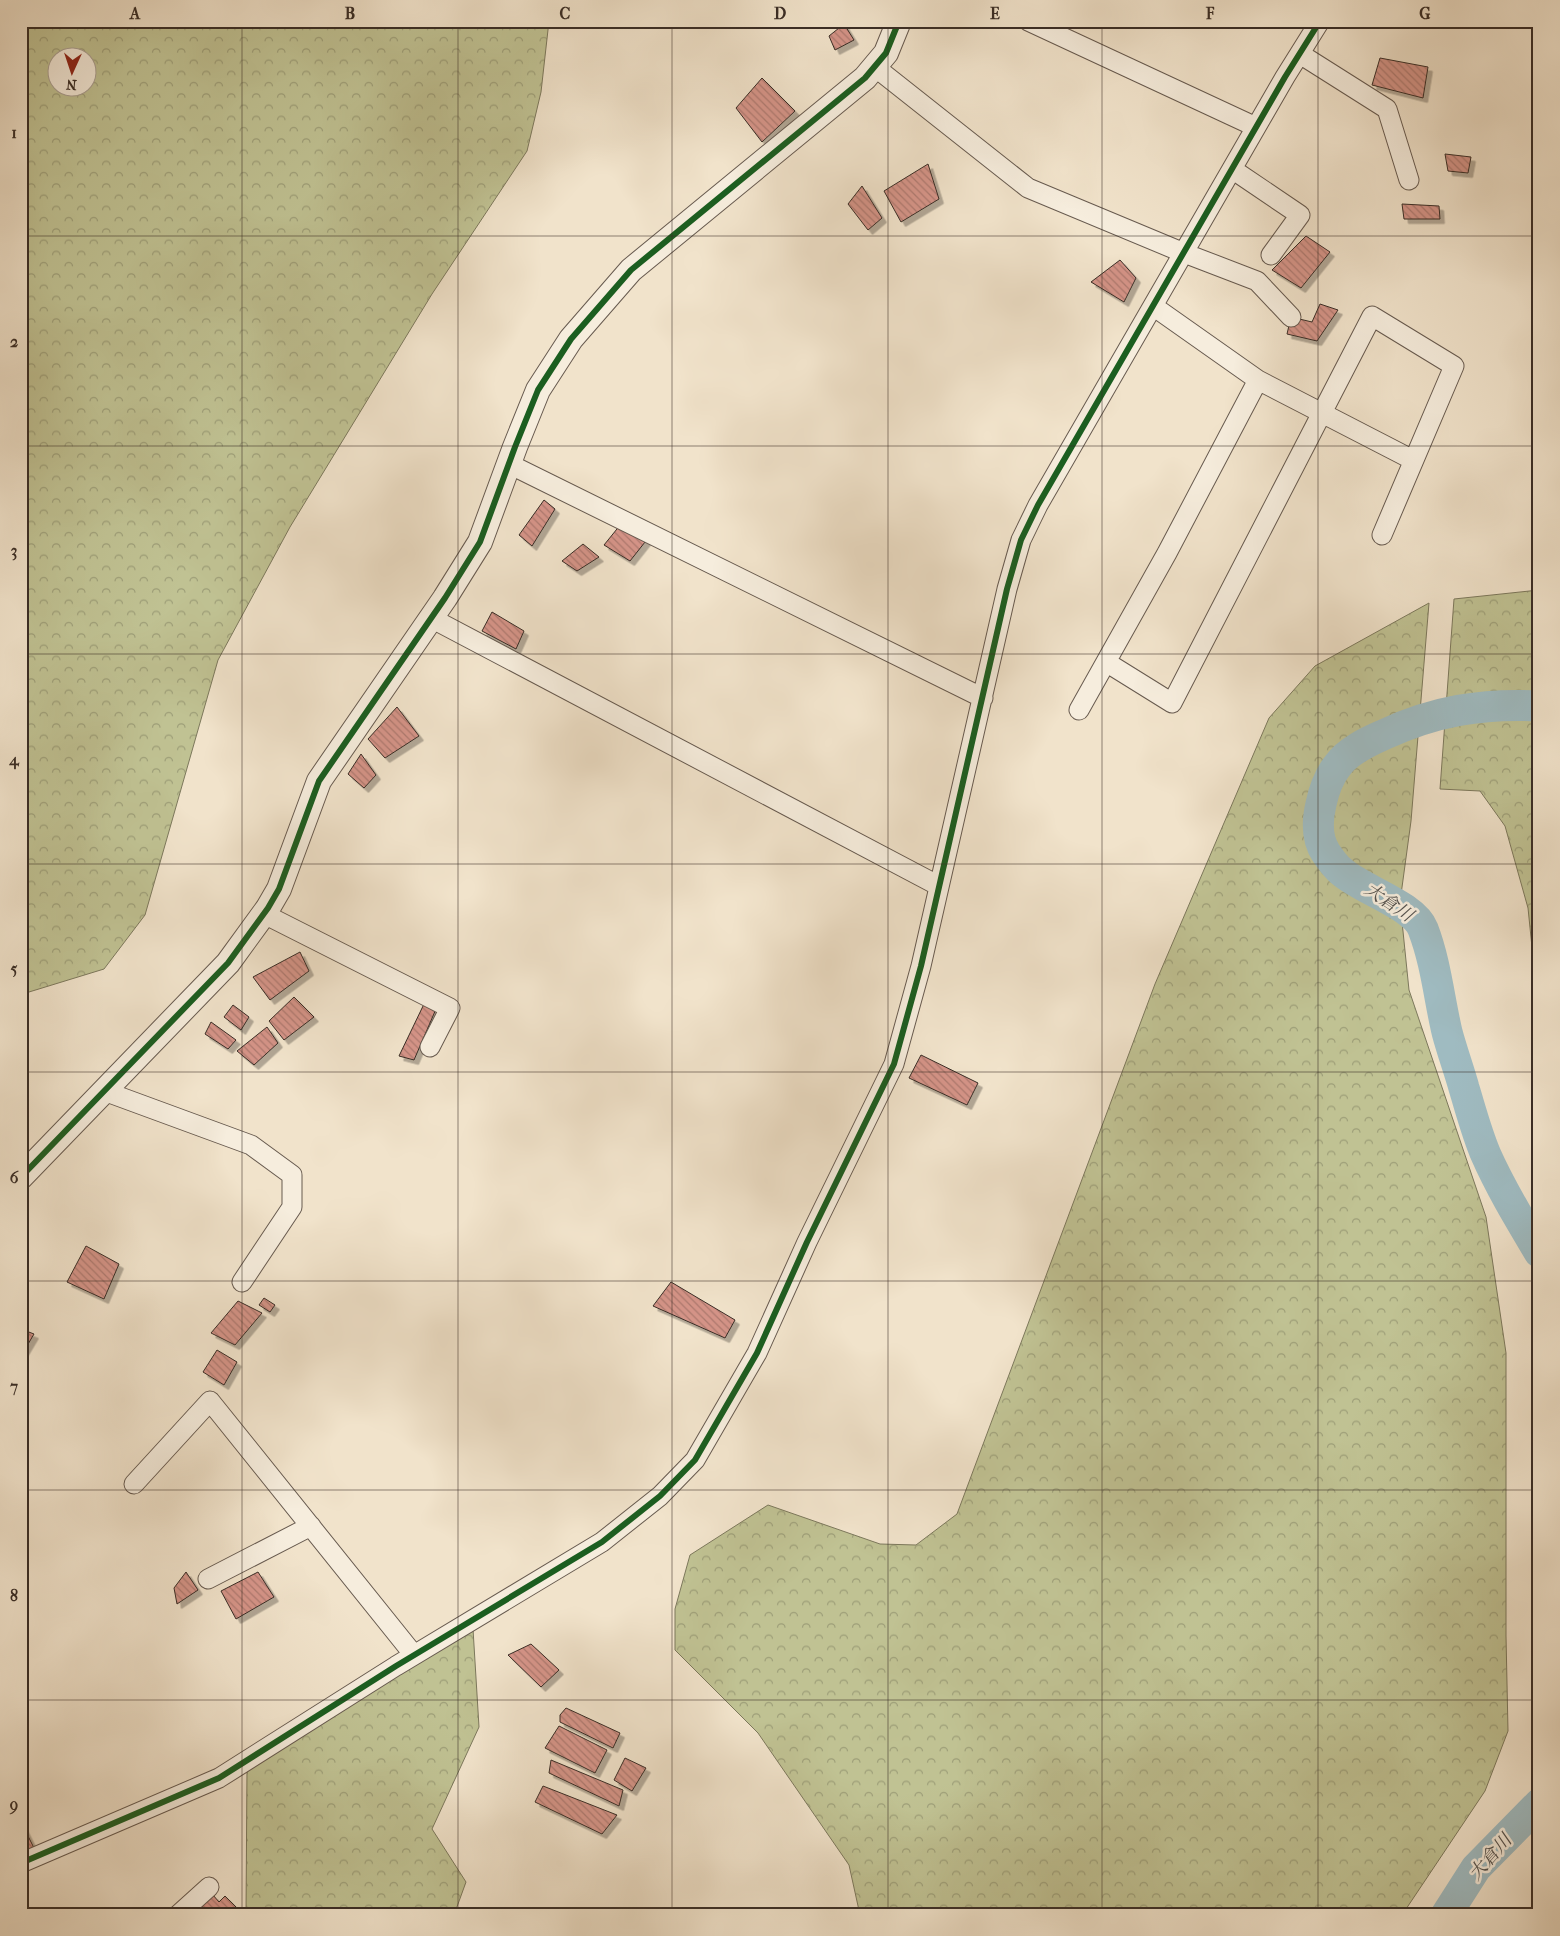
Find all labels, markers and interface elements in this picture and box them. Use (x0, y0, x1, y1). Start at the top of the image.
text: A (129, 4, 141, 23)
text: B (345, 4, 355, 23)
text: C (560, 4, 571, 23)
text: D (774, 4, 786, 23)
text: E (990, 4, 1000, 23)
text: F (1205, 4, 1215, 23)
text: G (1419, 4, 1431, 23)
north arrow (48, 48, 98, 98)
text: N (65, 76, 77, 93)
text: 1 (11, 123, 17, 142)
text: 2 (10, 332, 18, 351)
text: 3 (11, 541, 17, 561)
text: 4 (8, 750, 20, 770)
water label: 大倉川 (1360, 879, 1419, 927)
text: 5 (11, 959, 18, 978)
text: 6 (10, 1168, 19, 1187)
text: 7 (9, 1377, 18, 1396)
text: 8 (10, 1586, 18, 1605)
text: 9 (9, 1795, 18, 1815)
water label: 大倉川 (1465, 1829, 1517, 1885)

